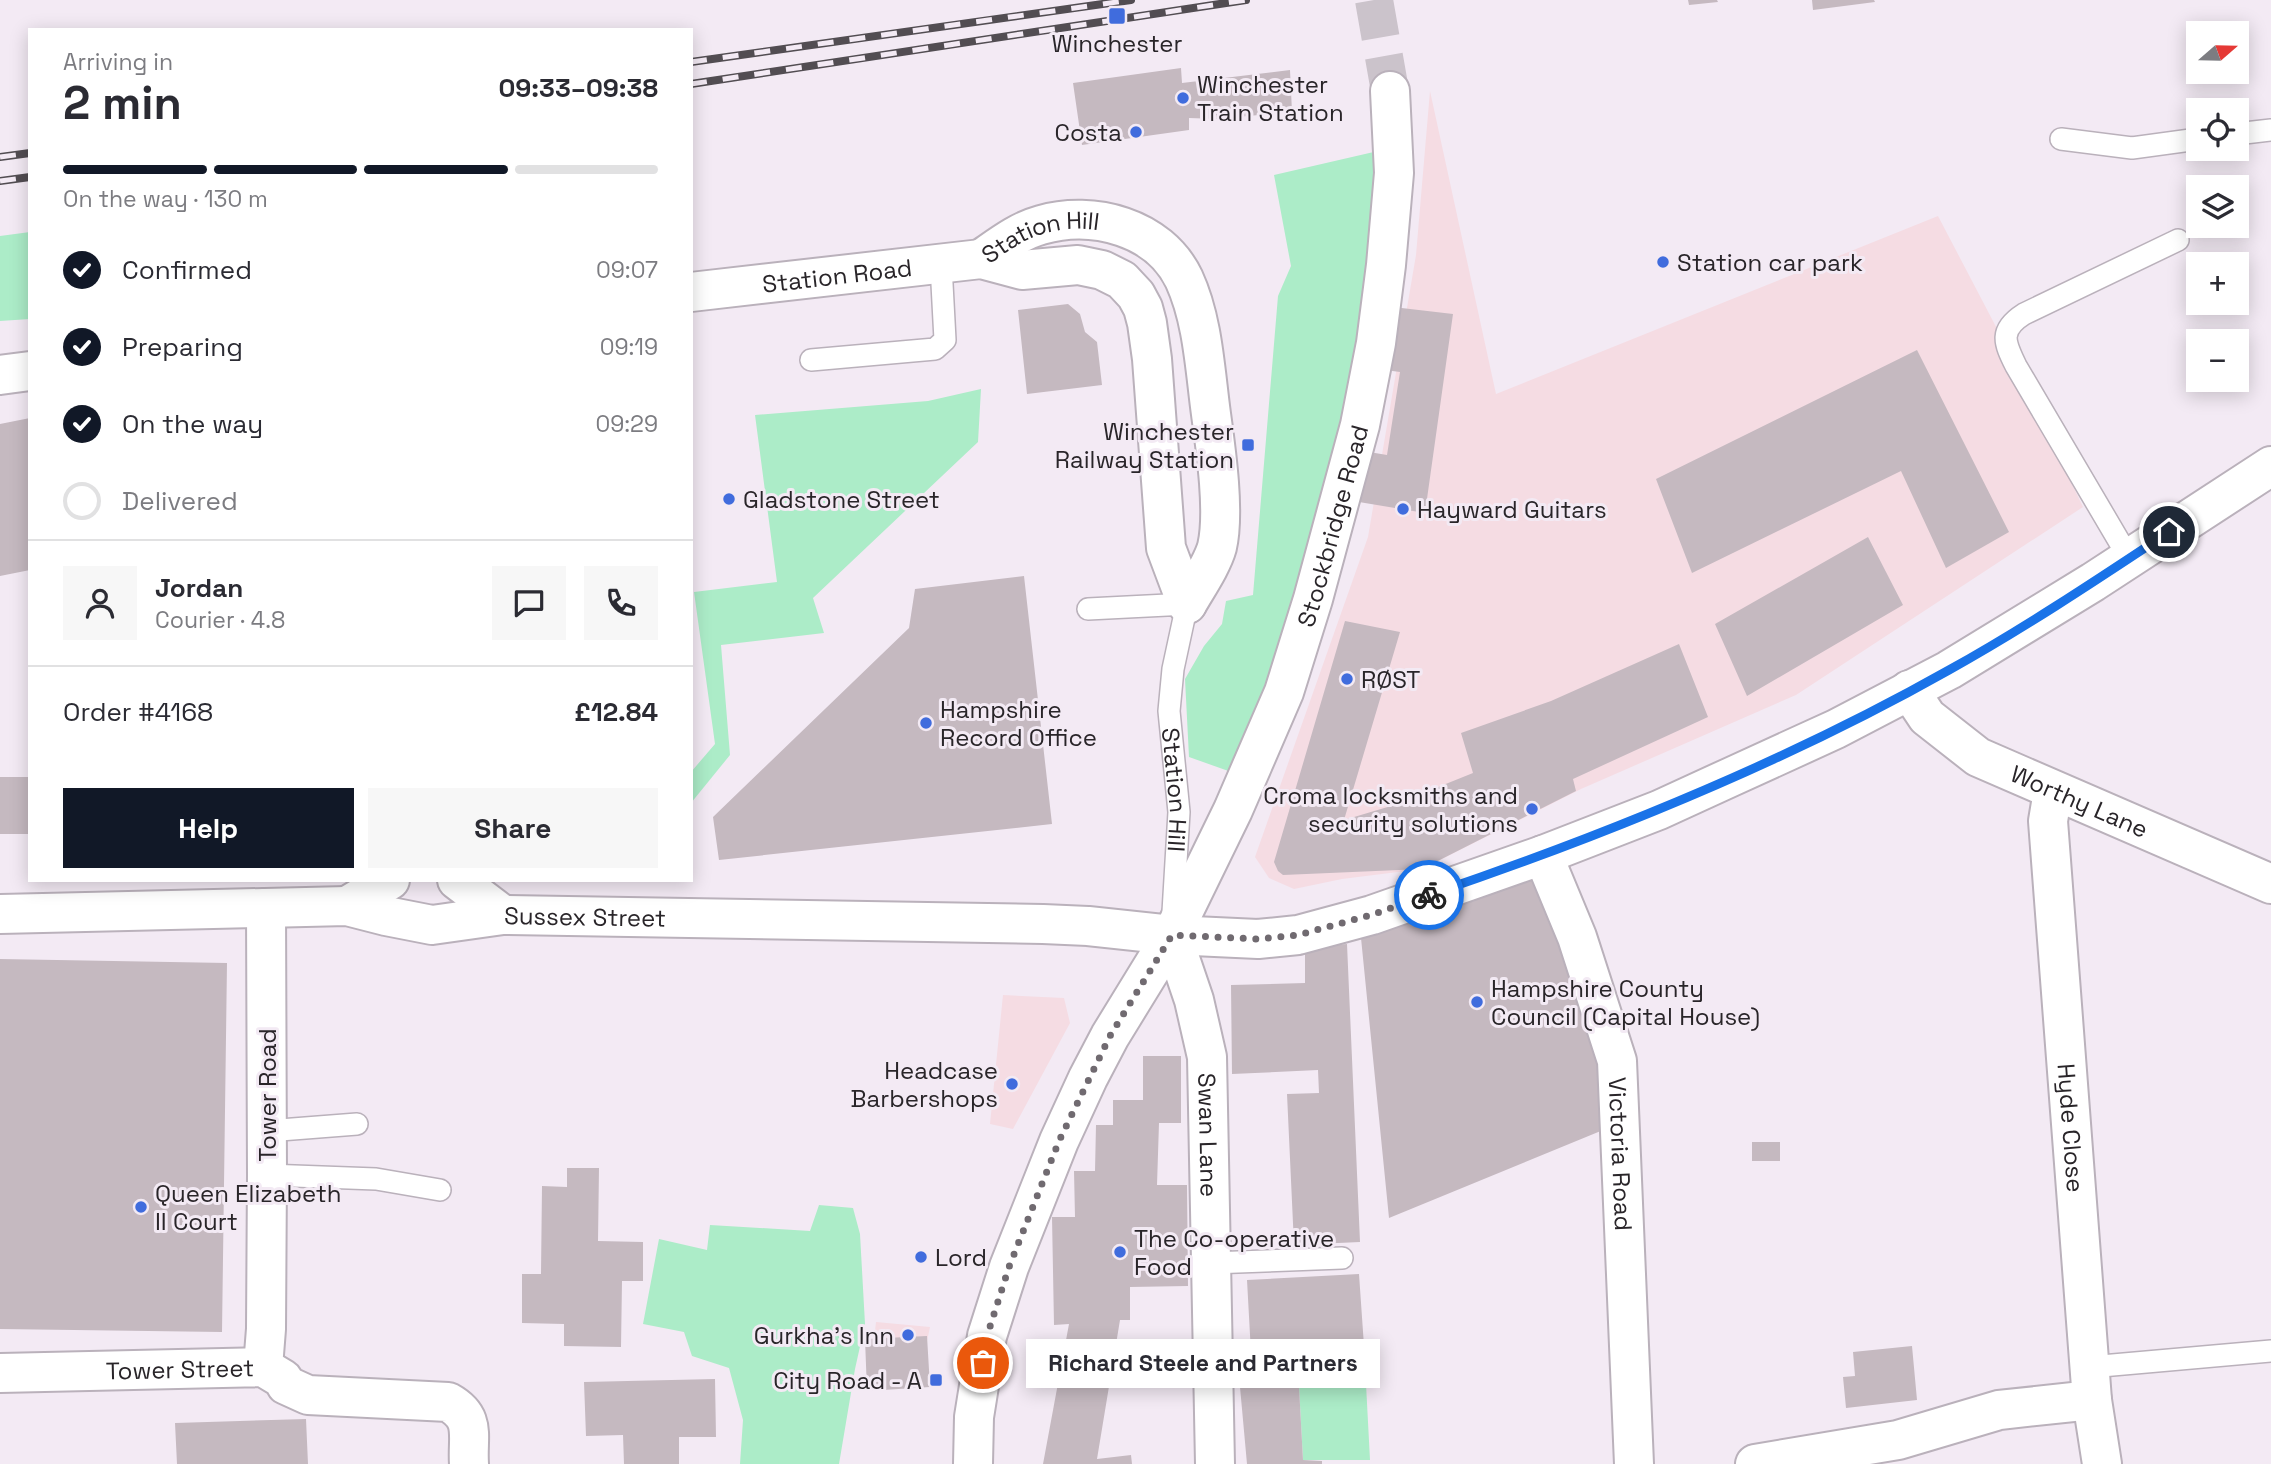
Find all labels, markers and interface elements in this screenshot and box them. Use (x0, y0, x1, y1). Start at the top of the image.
marker: Winchester (1107, 6, 1127, 26)
north arrow (2186, 21, 2249, 84)
map controls (2186, 21, 2249, 392)
place label: Winchester (1051, 28, 1183, 59)
text: Arriving in (63, 47, 173, 77)
place label: Winchester Train Station (1197, 69, 1344, 128)
text: 09:33–09:38 (498, 71, 658, 105)
text: 2 min (63, 74, 182, 132)
marker: Winchester Train Station (1175, 90, 1191, 106)
button: locate (2186, 98, 2249, 161)
place label: Costa (1055, 117, 1122, 148)
marker: Costa (1128, 124, 1144, 140)
button: layers (2186, 175, 2249, 238)
text: On the way · 130 m (63, 184, 268, 214)
street label: Station Hill (975, 204, 1102, 270)
place label: Station car park (1677, 247, 1863, 278)
icon: check (63, 251, 101, 289)
street label: Station Road (761, 251, 914, 299)
button: + (2186, 252, 2249, 315)
text: Confirmed (122, 253, 252, 287)
marker: Station car park (1655, 254, 1671, 270)
text: 09:07 (596, 255, 658, 285)
icon: check (63, 328, 101, 366)
button: − (2186, 329, 2249, 392)
text: Preparing (122, 330, 243, 364)
text: 09:19 (600, 332, 658, 362)
icon: check (63, 405, 101, 443)
text: On the way (122, 407, 263, 441)
text: 09:29 (595, 409, 658, 439)
place label: Winchester Railway Station (1055, 416, 1234, 475)
street label: Stockbridge Road (1290, 421, 1375, 631)
marker: Winchester Railway Station (1240, 437, 1256, 453)
text: Delivered (122, 484, 238, 518)
place label: Gladstone Street (743, 484, 940, 515)
marker: Gladstone Street (721, 491, 737, 507)
place label: Hayward Guitars (1417, 494, 1607, 525)
marker: Hayward Guitars (1395, 501, 1411, 517)
pin (2139, 502, 2199, 562)
icon: home (2150, 513, 2188, 551)
button: person (63, 566, 137, 640)
button: chat (492, 566, 566, 640)
button: phone (584, 566, 658, 640)
text: Jordan (155, 571, 243, 605)
text: Courier · 4.8 (155, 605, 285, 635)
place label: RØST (1361, 664, 1420, 695)
marker: RØST (1339, 671, 1355, 687)
place label: Hampshire Record Office (940, 694, 1097, 753)
text: Order #4168 (63, 695, 213, 729)
text: £12.84 (574, 695, 658, 729)
marker: Hampshire Record Office (918, 715, 934, 731)
street label: Station Hill (1155, 726, 1194, 853)
street label: Worthy Lane (2006, 758, 2153, 844)
place label: Croma locksmiths and security solutions (1263, 780, 1518, 839)
button: Help (63, 788, 354, 868)
button: Share (368, 788, 658, 868)
marker: Croma locksmiths and security solutions (1524, 801, 1540, 817)
courier (1394, 860, 1464, 930)
icon: bike (1410, 876, 1448, 914)
street label: Sussex Street (504, 900, 666, 933)
place label: Hampshire County Council (Capital House) (1491, 973, 1760, 1032)
marker: Hampshire County Council (Capital House) (1469, 994, 1485, 1010)
street label: Tower Road (252, 1028, 283, 1162)
place label: Headcase Barbershops (851, 1055, 998, 1114)
street label: Hyde Close (2051, 1062, 2092, 1193)
street label: Swan Lane (1192, 1072, 1225, 1197)
marker: Headcase Barbershops (1004, 1076, 1020, 1092)
street label: Victoria Road (1602, 1076, 1640, 1231)
place label: Queen Elizabeth II Court (155, 1178, 342, 1237)
marker: Queen Elizabeth II Court (133, 1199, 149, 1215)
place label: The Co-operative Food (1134, 1223, 1334, 1282)
place label: Lord (935, 1242, 987, 1273)
marker: The Co-operative Food (1112, 1244, 1128, 1260)
marker: Lord (913, 1249, 929, 1265)
place label: Gurkha's Inn (754, 1320, 894, 1351)
marker: Gurkha's Inn (900, 1327, 916, 1343)
pin (953, 1333, 1013, 1393)
callout: Richard Steele and Partners (1025, 1338, 1378, 1388)
icon: bag (964, 1344, 1002, 1382)
text: Richard Steele and Partners (1048, 1348, 1358, 1378)
street label: Tower Street (106, 1352, 254, 1386)
place label: City Road - A (773, 1365, 922, 1396)
marker: City Road - A (928, 1372, 944, 1388)

